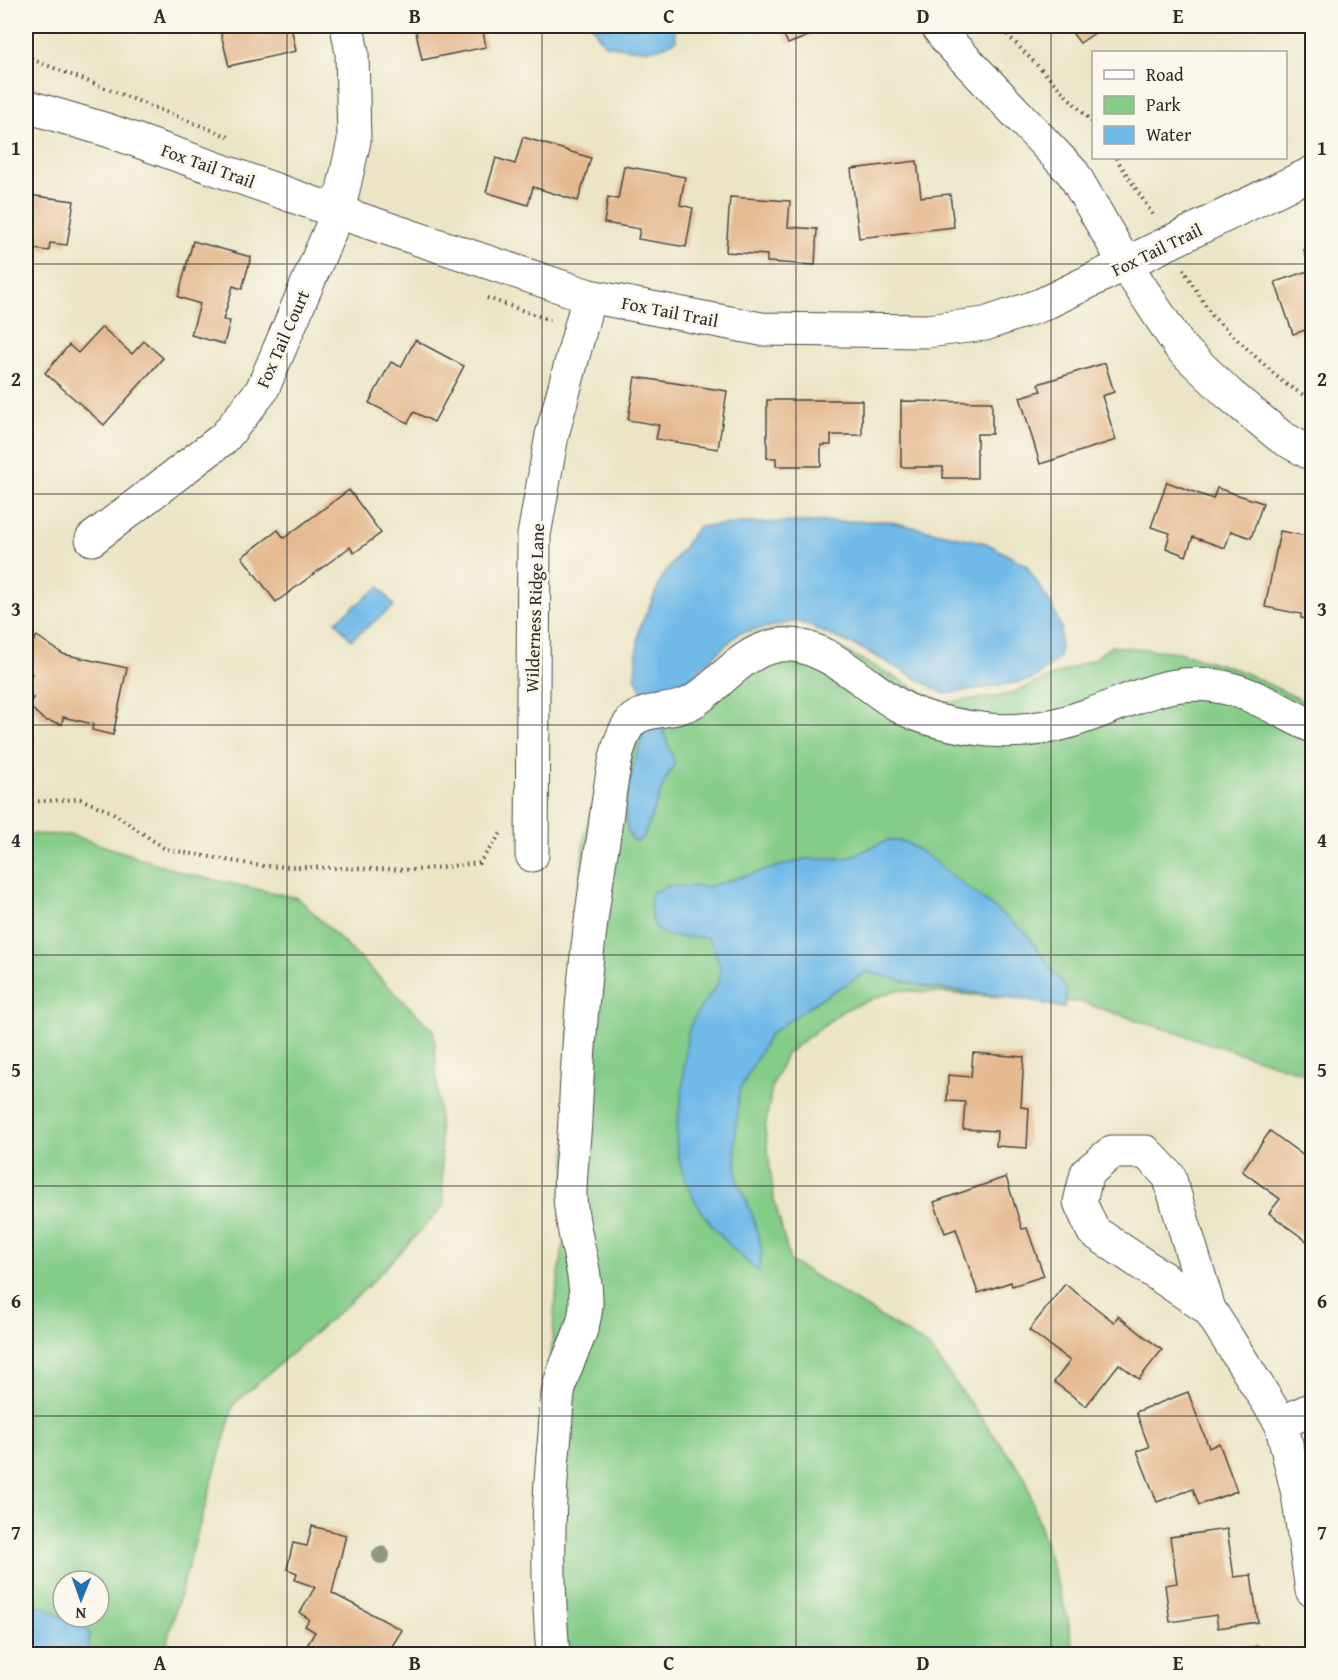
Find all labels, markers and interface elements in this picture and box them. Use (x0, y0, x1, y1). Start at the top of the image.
text: A (154, 1, 167, 30)
text: B (409, 1, 421, 30)
text: C (663, 1, 675, 30)
text: D (916, 1, 930, 30)
text: E (1173, 1, 1184, 30)
legend (1092, 51, 1287, 159)
text: Road (1146, 61, 1184, 88)
text: Park (1146, 91, 1182, 118)
text: Water (1146, 121, 1192, 148)
text: 1 (11, 133, 21, 162)
text: 1 (1317, 133, 1327, 162)
street label: Fox Tail Trail (158, 136, 259, 195)
street label: Fox Tail Trail (1107, 216, 1207, 283)
street label: Fox Tail Court (249, 285, 316, 392)
street label: Fox Tail Trail (619, 289, 721, 334)
text: 2 (11, 364, 21, 393)
text: 2 (1317, 364, 1327, 393)
street label: Wilderness Ridge Lane (518, 523, 551, 693)
text: 3 (11, 594, 21, 623)
text: 3 (1317, 594, 1327, 623)
text: 4 (11, 825, 21, 854)
text: 4 (1317, 825, 1327, 854)
text: 5 (11, 1055, 21, 1084)
text: 5 (1317, 1055, 1327, 1084)
text: 6 (11, 1286, 21, 1315)
text: 6 (1317, 1286, 1327, 1315)
text: 7 (11, 1517, 21, 1546)
text: 7 (1317, 1517, 1327, 1546)
north arrow (51, 1569, 111, 1629)
text: N (75, 1602, 86, 1626)
text: A (154, 1648, 167, 1677)
text: B (409, 1648, 421, 1677)
text: C (663, 1648, 675, 1677)
text: D (916, 1648, 930, 1677)
text: E (1173, 1648, 1184, 1677)

